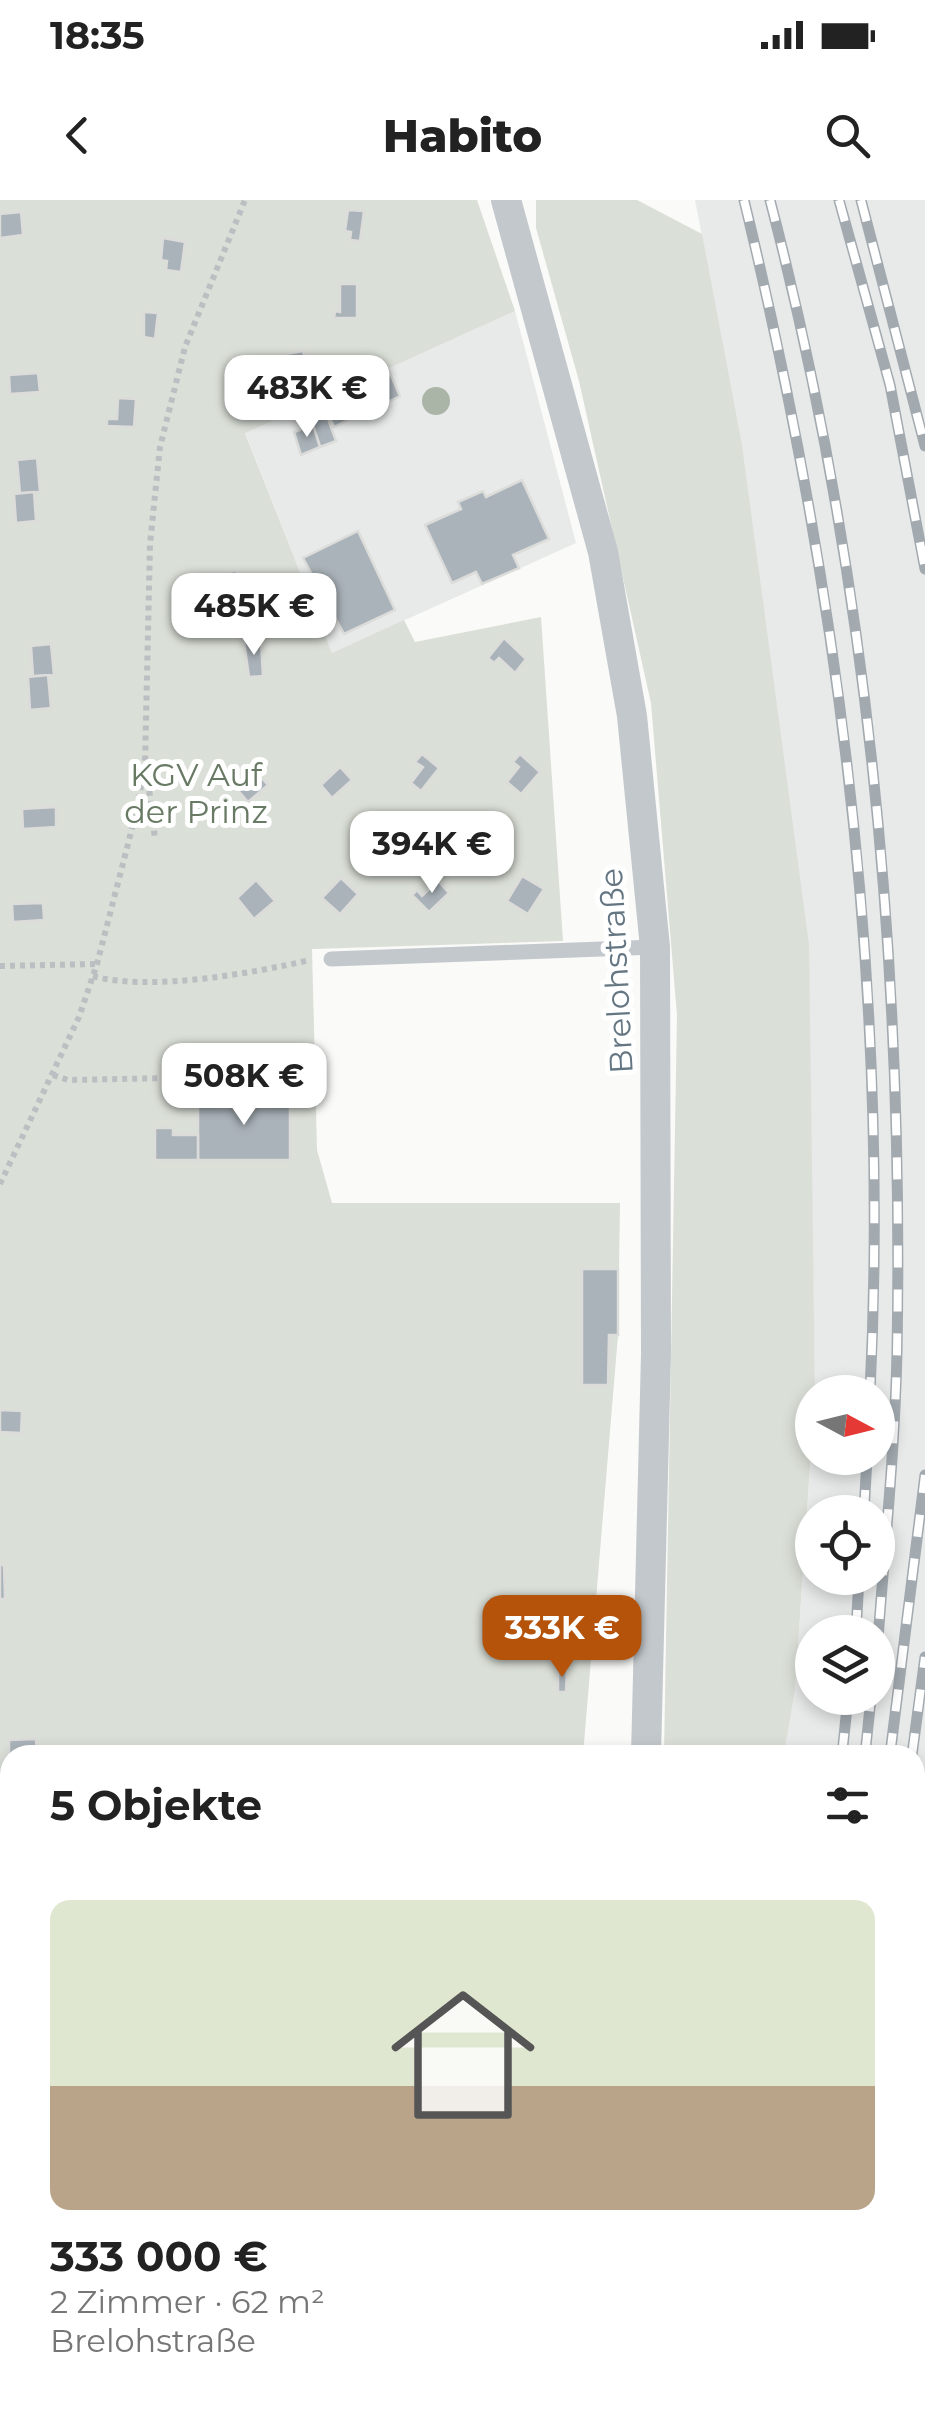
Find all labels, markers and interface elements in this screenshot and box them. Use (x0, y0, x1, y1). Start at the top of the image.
text: 18:35 (50, 12, 145, 59)
icon: back (50, 108, 105, 163)
text: Habito (383, 108, 542, 163)
icon: search (820, 108, 875, 163)
pin: 483K € (226, 355, 388, 440)
text: 483K € (246, 368, 368, 407)
pin: 485K € (173, 573, 335, 658)
text: 485K € (193, 586, 315, 625)
park label: KGV Auf der Prinz (124, 755, 268, 831)
pin: 394K € (351, 811, 513, 896)
text: 394K € (372, 824, 492, 863)
street label: Brelohstraße (591, 867, 641, 1075)
pin: 508K € (163, 1043, 325, 1128)
text: 508K € (184, 1056, 304, 1095)
north arrow (795, 1375, 895, 1475)
map controls (795, 1375, 895, 1715)
button: locate (795, 1495, 895, 1595)
pin: 333K € (481, 1595, 643, 1680)
text: 333K € (504, 1608, 620, 1647)
button: layers (795, 1615, 895, 1715)
icon: filters (820, 1778, 875, 1833)
text: 5 Objekte (50, 1779, 262, 1831)
icon: home (373, 1965, 553, 2145)
text: 333 000 € (50, 2230, 268, 2282)
text: 2 Zimmer · 62 m² (50, 2282, 325, 2321)
text: Brelohstraße (50, 2321, 256, 2360)

